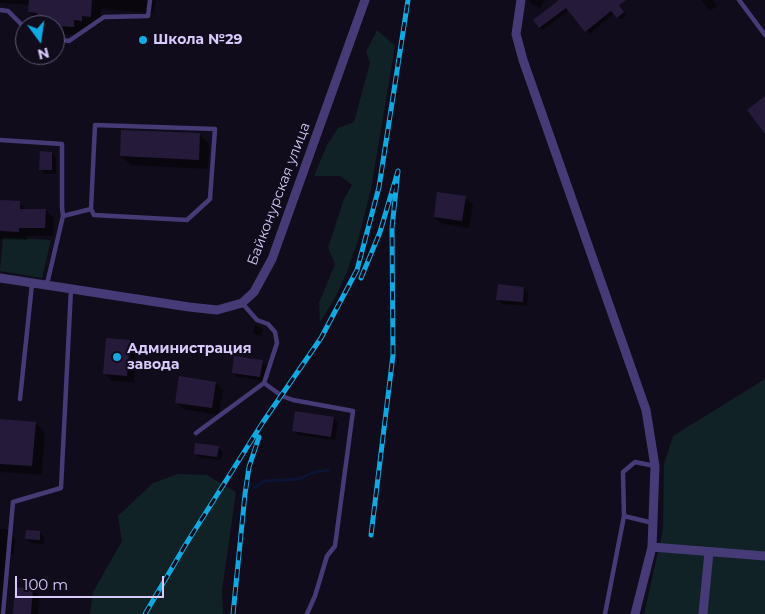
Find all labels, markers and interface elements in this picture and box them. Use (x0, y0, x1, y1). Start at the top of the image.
north arrow (15, 15, 65, 65)
place label: Школа №29 (153, 32, 242, 48)
marker: Школа №29 (137, 34, 149, 46)
text: N (36, 43, 51, 64)
street label: Байконурская улица (244, 120, 314, 268)
place label: Администрация завода (127, 341, 251, 374)
marker: Администрация завода (111, 351, 123, 363)
scale bar (18, 566, 166, 598)
text: 100 m (23, 575, 68, 594)

